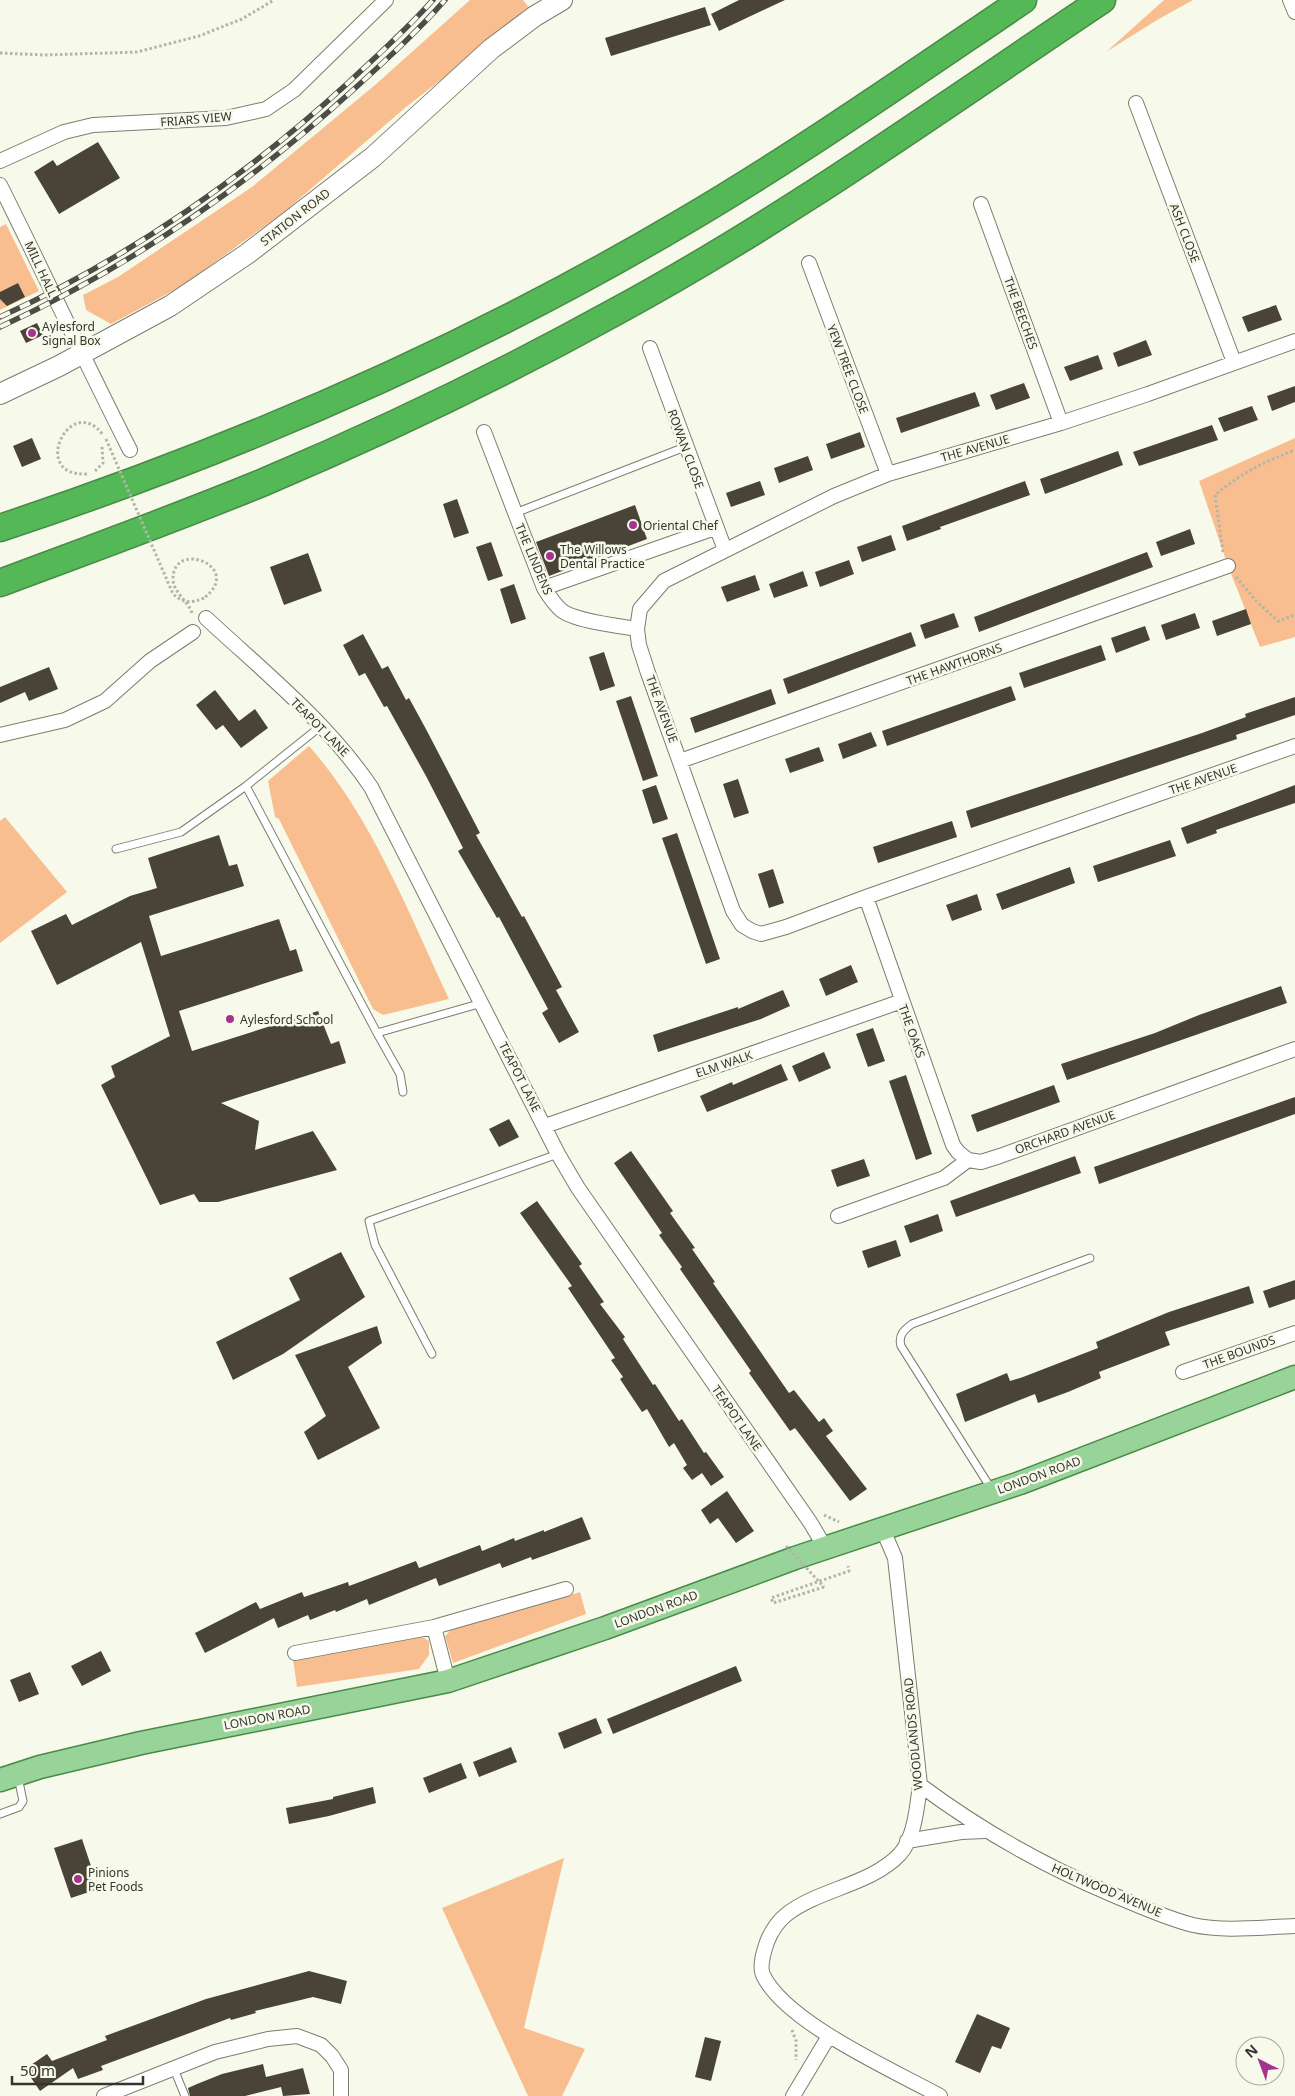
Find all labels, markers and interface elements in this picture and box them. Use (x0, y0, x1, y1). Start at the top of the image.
street label: FRIARS VIEW (160, 107, 232, 131)
street label: STATION ROAD (256, 184, 334, 250)
street label: ASH CLOSE (1166, 201, 1204, 265)
street label: MILL HALL (21, 238, 61, 300)
street label: THE BEECHES (1000, 274, 1042, 352)
place label: Aylesford Signal Box (42, 318, 101, 349)
street label: YEW TREE CLOSE (823, 322, 873, 416)
marker: Aylesford Signal Box (26, 327, 38, 339)
street label: ROWAN CLOSE (664, 407, 708, 491)
street label: THE AVENUE (939, 430, 1011, 466)
place label: Oriental Chef (643, 517, 719, 534)
marker: Oriental Chef (627, 519, 639, 531)
street label: THE LINDENS (511, 521, 557, 598)
place label: The Willows Dental Practice (560, 541, 645, 572)
marker: The Willows Dental Practice (544, 550, 556, 562)
street label: THE HAWTHORNS (904, 639, 1005, 689)
street label: THE AVENUE (642, 673, 682, 745)
street label: TEAPOT LANE (287, 694, 353, 760)
street label: THE AVENUE (1167, 759, 1239, 799)
street label: THE OAKS (894, 1002, 930, 1061)
place label: Aylesford School (240, 1011, 333, 1028)
marker: Aylesford School (224, 1013, 236, 1025)
street label: TEAPOT LANE (495, 1039, 545, 1115)
street label: ELM WALK (693, 1046, 755, 1082)
street label: ORCHARD AVENUE (1012, 1106, 1118, 1158)
street label: THE BOUNDS (1200, 1331, 1278, 1373)
street label: TEAPOT LANE (708, 1382, 766, 1454)
street label: LONDON ROAD (995, 1452, 1083, 1498)
street label: LONDON ROAD (612, 1586, 700, 1632)
street label: WOODLANDS ROAD (900, 1677, 926, 1791)
street label: LONDON ROAD (222, 1700, 312, 1734)
street label: HOLTWOOD AVENUE (1049, 1859, 1165, 1921)
place label: Pinions Pet Foods (88, 1864, 144, 1895)
marker: Pinions Pet Foods (72, 1873, 84, 1885)
north arrow (1235, 2036, 1285, 2086)
text: N (1240, 2040, 1262, 2062)
scale bar (12, 2054, 144, 2086)
text: 50 m (20, 2060, 55, 2080)

